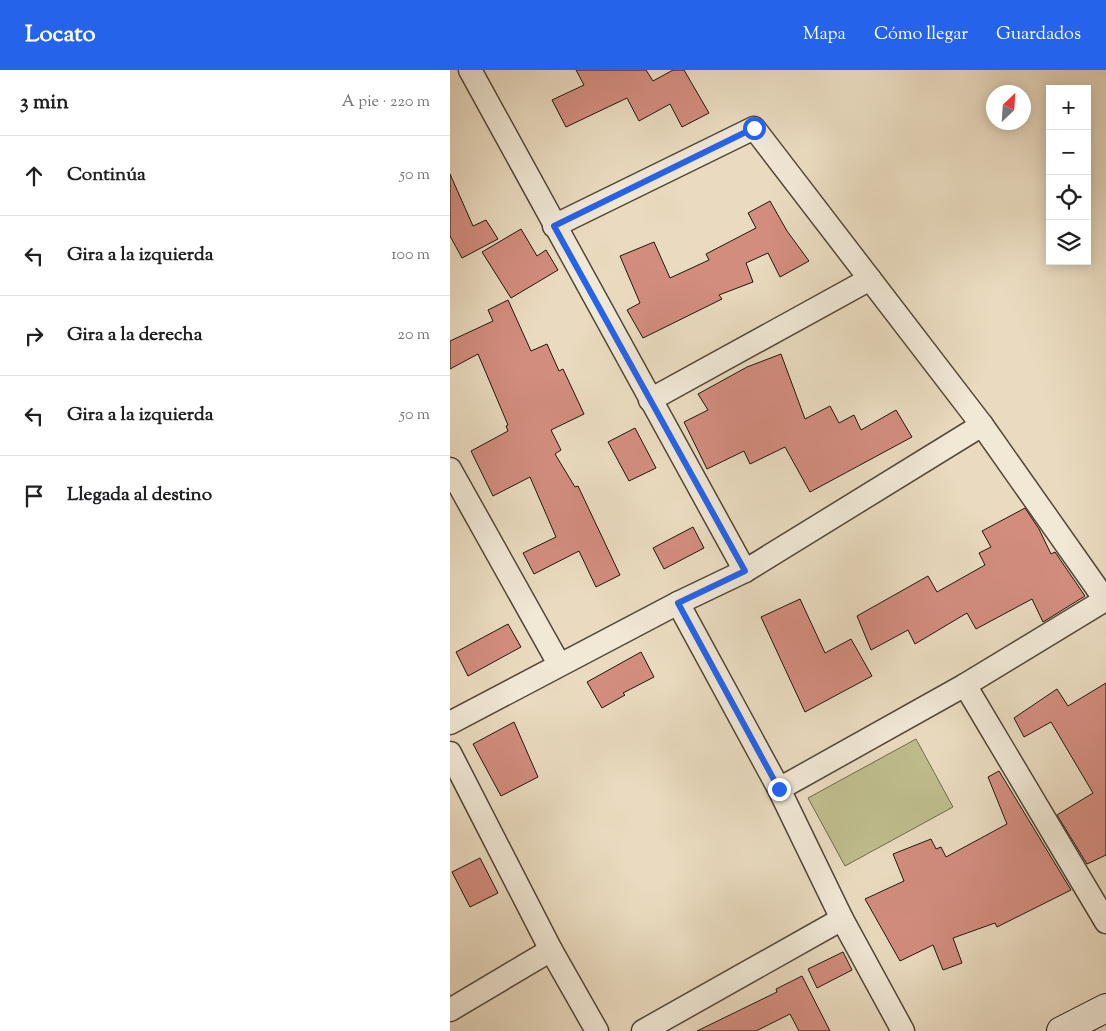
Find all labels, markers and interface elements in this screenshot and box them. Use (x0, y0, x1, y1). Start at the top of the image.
text: Locato (25, 18, 96, 52)
text: Mapa (803, 22, 846, 48)
text: Cómo llegar (874, 22, 968, 48)
text: Guardados (996, 22, 1081, 48)
north arrow (986, 85, 1031, 130)
map controls (1046, 85, 1091, 265)
button: + (1046, 85, 1091, 130)
text: 3 min (20, 88, 69, 118)
text: A pie · 220 m (342, 91, 430, 114)
route start (743, 117, 766, 140)
button: − (1046, 130, 1091, 175)
icon: ahead (20, 162, 48, 190)
text: Continúa (67, 162, 146, 189)
text: 50 m (399, 164, 430, 187)
button: locate (1046, 175, 1091, 220)
button: layers (1046, 220, 1091, 265)
icon: left (20, 242, 48, 270)
text: Gira a la izquierda (67, 242, 213, 269)
text: 100 m (391, 244, 430, 267)
icon: right (20, 322, 48, 350)
text: Gira a la derecha (67, 322, 202, 349)
text: 20 m (397, 324, 430, 347)
icon: left (20, 402, 48, 430)
text: Gira a la izquierda (67, 402, 213, 429)
text: 50 m (399, 404, 430, 427)
icon: arrive (20, 482, 48, 510)
text: Llegada al destino (67, 482, 212, 509)
route end (768, 778, 791, 801)

